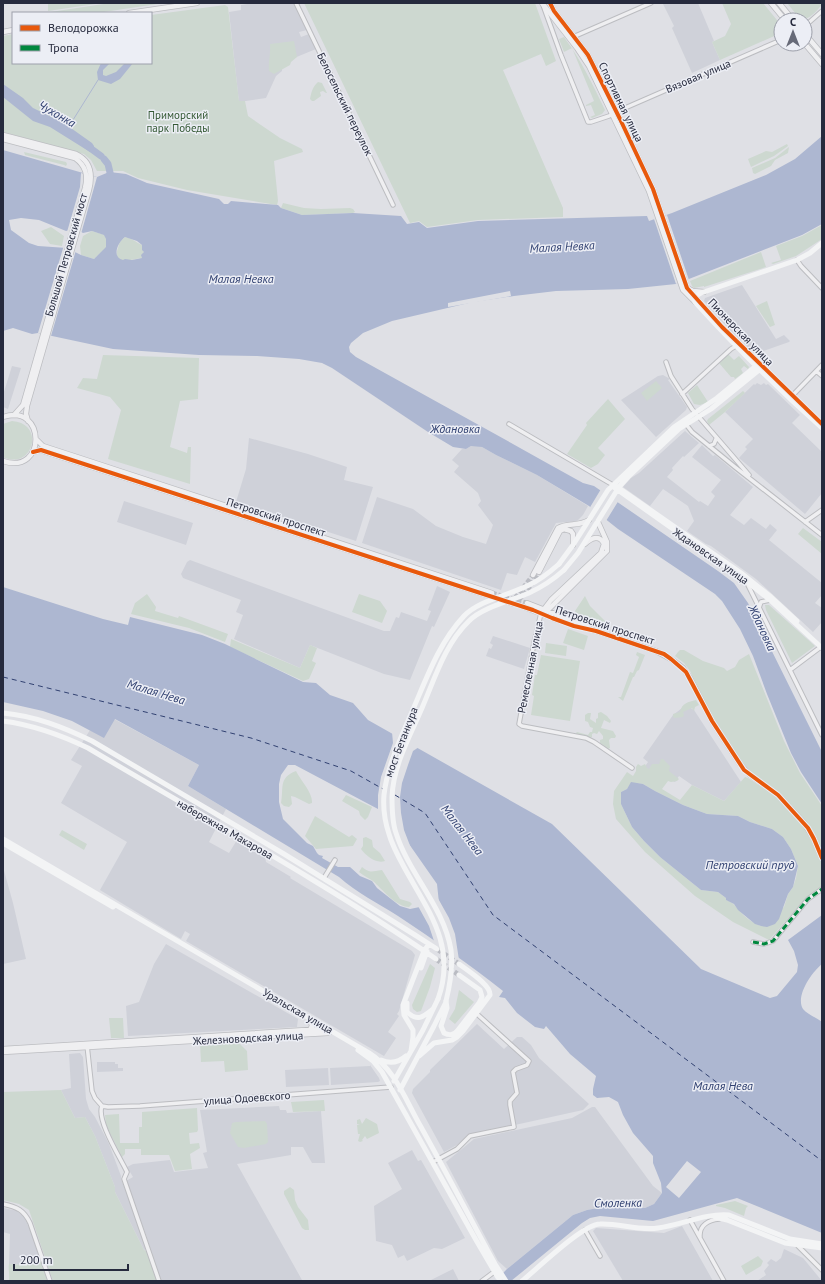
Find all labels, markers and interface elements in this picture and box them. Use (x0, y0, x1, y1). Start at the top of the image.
legend (12, 12, 152, 64)
north arrow (773, 12, 813, 52)
text: С (790, 15, 796, 29)
text: Велодорожка (48, 20, 119, 35)
text: Тропа (48, 40, 79, 55)
street label: Белосельский переулок (314, 50, 376, 159)
street label: Вязовая улица (663, 56, 733, 96)
street label: Спортивная улица (596, 60, 646, 144)
water label: Чухонка (36, 97, 79, 130)
park label: Приморский парк Победы (146, 108, 210, 135)
street label: Большой Петровский мост (42, 191, 90, 318)
water label: Малая Невка (529, 237, 595, 256)
water label: Малая Невка (208, 271, 274, 286)
street label: Пионерская улица (705, 295, 777, 369)
water label: Ждановка (429, 421, 480, 436)
street label: Петровский проспект (225, 494, 328, 540)
street label: Ждановская улица (670, 524, 752, 587)
water label: Ждановка (745, 601, 780, 654)
street label: Петровский проспект (554, 602, 657, 648)
street label: Ремесленная улица (514, 620, 546, 714)
water label: Малая Нева (125, 676, 187, 708)
street label: мост Бетанкура (381, 705, 421, 779)
street label: набережная Макарова (174, 796, 276, 862)
water label: Малая Нева (438, 801, 487, 858)
water label: Петровский пруд (706, 857, 795, 872)
street label: Уральская улица (260, 985, 336, 1037)
street label: Железноводская улица (191, 1028, 304, 1048)
water label: Малая Нева (693, 1078, 753, 1093)
street label: улица Одоевского (203, 1088, 291, 1108)
water label: Смоленка (594, 1195, 642, 1210)
scale bar (14, 1246, 128, 1272)
text: 200 m (20, 1252, 53, 1267)

